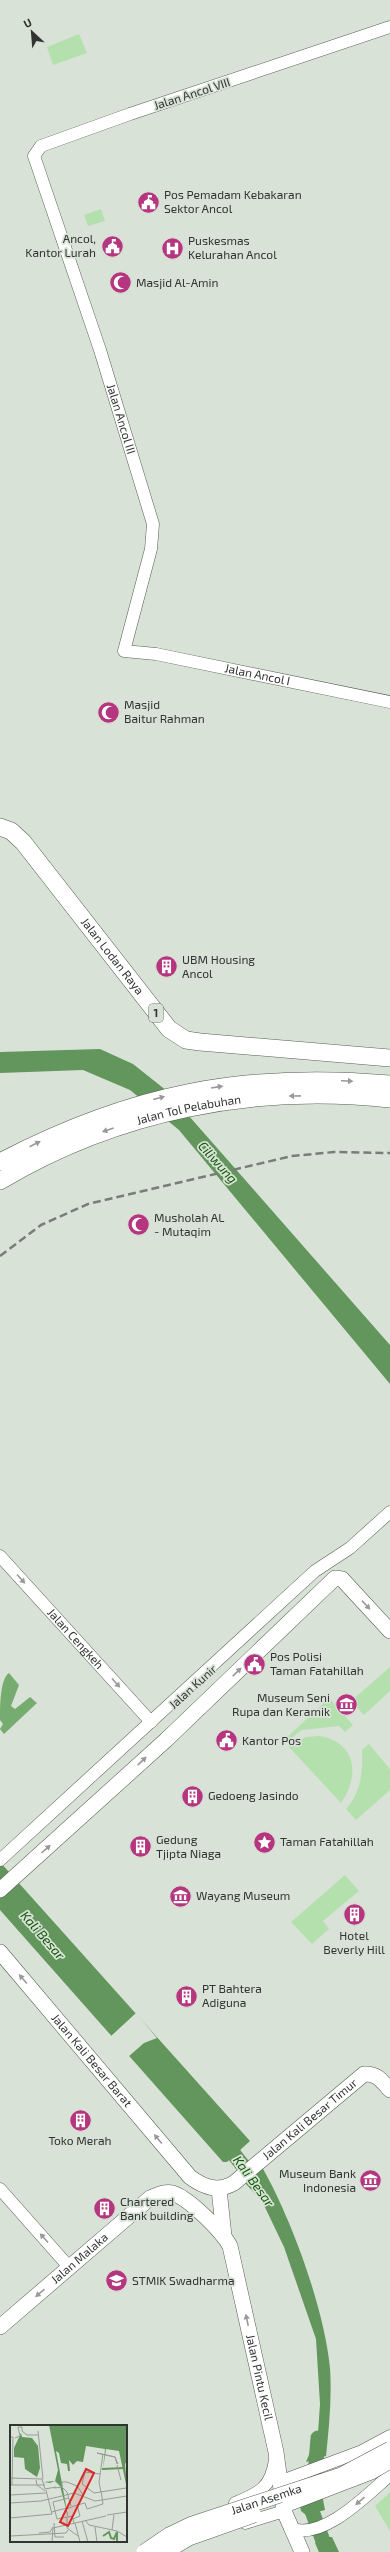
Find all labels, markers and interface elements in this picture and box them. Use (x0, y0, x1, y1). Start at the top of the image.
north arrow (12, 12, 52, 52)
text: U (21, 15, 34, 30)
street label: Jalan Ancol VIII (152, 74, 232, 112)
place label: Pos Pemadam Kebakaran Sektor Ancol (164, 187, 302, 215)
public building icon: Pos Pemadam Kebakaran Sektor Ancol (136, 189, 162, 215)
place label: Ancol, Kantor Lurah (25, 231, 96, 259)
public building icon: Ancol, Kantor Lurah (99, 233, 125, 259)
place label: Puskesmas Kelurahan Ancol (188, 233, 277, 261)
hospital icon: Puskesmas Kelurahan Ancol (160, 235, 186, 261)
mosque icon: Masjid Al-Amin (108, 270, 134, 296)
place label: Masjid Al-Amin (136, 275, 219, 290)
street label: Jalan Ancol III (105, 382, 139, 456)
street label: Jalan Ancol I (224, 660, 292, 687)
place label: Masjid Baitur Rahman (124, 697, 205, 725)
mosque icon: Masjid Baitur Rahman (95, 699, 121, 725)
street label: Jalan Lodan Raya (79, 915, 147, 997)
place label: UBM Housing Ancol (182, 952, 255, 980)
building icon: UBM Housing Ancol (153, 954, 179, 980)
road number: 1 (149, 1004, 163, 1022)
one-way arrow (341, 1078, 353, 1085)
one-way arrow (211, 1084, 223, 1090)
street label: Jalan Tol Pelabuhan (135, 1092, 242, 1127)
one-way arrow (288, 1093, 301, 1099)
one-way arrow (153, 1095, 165, 1101)
one-way arrow (102, 1127, 114, 1133)
water label: Ciliwung (195, 1138, 241, 1186)
one-way arrow (29, 1141, 41, 1147)
place label: Musholah AL - Mutaqim (154, 1210, 224, 1238)
mosque icon: Musholah AL - Mutaqim (125, 1212, 151, 1238)
one-way arrow (17, 1574, 26, 1584)
one-way arrow (361, 1600, 371, 1610)
street label: Jalan Cengkeh (45, 1605, 107, 1671)
place label: Pos Polisi Taman Fatahillah (270, 1649, 364, 1677)
public building icon: Pos Polisi Taman Fatahillah (242, 1651, 268, 1677)
street label: Jalan Kunir (166, 1661, 219, 1711)
one-way arrow (232, 1667, 242, 1677)
one-way arrow (111, 1678, 120, 1688)
place label: Museum Seni Rupa dan Keramik (232, 1690, 330, 1718)
museum icon: Museum Seni Rupa dan Keramik (333, 1692, 359, 1718)
public building icon: Kantor Pos (213, 1728, 239, 1754)
place label: Kantor Pos (242, 1733, 301, 1747)
one-way arrow (137, 1757, 147, 1766)
building icon: Gedoeng Jasindo (180, 1783, 206, 1809)
place label: Gedoeng Jasindo (208, 1788, 299, 1802)
place icon: Taman Fatahillah (252, 1829, 278, 1855)
place label: Gedung Tjipta Niaga (156, 1832, 221, 1861)
building icon: Gedung Tjipta Niaga (128, 1834, 154, 1860)
place label: Taman Fatahillah (280, 1834, 374, 1848)
one-way arrow (41, 1844, 51, 1854)
museum icon: Wayang Museum (167, 1883, 193, 1909)
place label: Wayang Museum (196, 1888, 290, 1902)
building icon: Hotel Beverly Hill (341, 1902, 367, 1928)
water label: Kali Besar (18, 1907, 69, 1963)
place label: Hotel Beverly Hill (323, 1928, 385, 1956)
one-way arrow (19, 1974, 28, 1984)
place label: PT Bahtera Adiguna (202, 1981, 262, 2009)
building icon: PT Bahtera Adiguna (174, 1983, 200, 2009)
street label: Jalan Kali Besar Barat (49, 2010, 136, 2110)
street label: Jalan Kali Besar Timur (259, 2075, 360, 2162)
building icon: Toko Merah (67, 2107, 93, 2133)
place label: Toko Merah (48, 2133, 112, 2147)
one-way arrow (153, 2134, 162, 2144)
water label: Kali Besar (230, 2152, 278, 2210)
place label: Museum Bank Indonesia (279, 2166, 356, 2194)
museum icon: Museum Bank Indonesia (358, 2168, 384, 2194)
place label: Chartered Bank building (120, 2194, 194, 2222)
building icon: Chartered Bank building (92, 2196, 118, 2222)
street label: Jalan Malaka (48, 2229, 110, 2286)
one-way arrow (39, 2233, 48, 2244)
school or university icon: STMIK Swadharma (103, 2268, 129, 2294)
place label: STMIK Swadharma (132, 2273, 234, 2287)
one-way arrow (35, 2288, 45, 2298)
one-way arrow (244, 2314, 250, 2327)
street label: Jalan Pintu Kecil (244, 2333, 277, 2422)
inset map (10, 2425, 127, 2542)
street label: Jalan Asemka (229, 2480, 303, 2517)
one-way arrow (355, 2496, 366, 2505)

